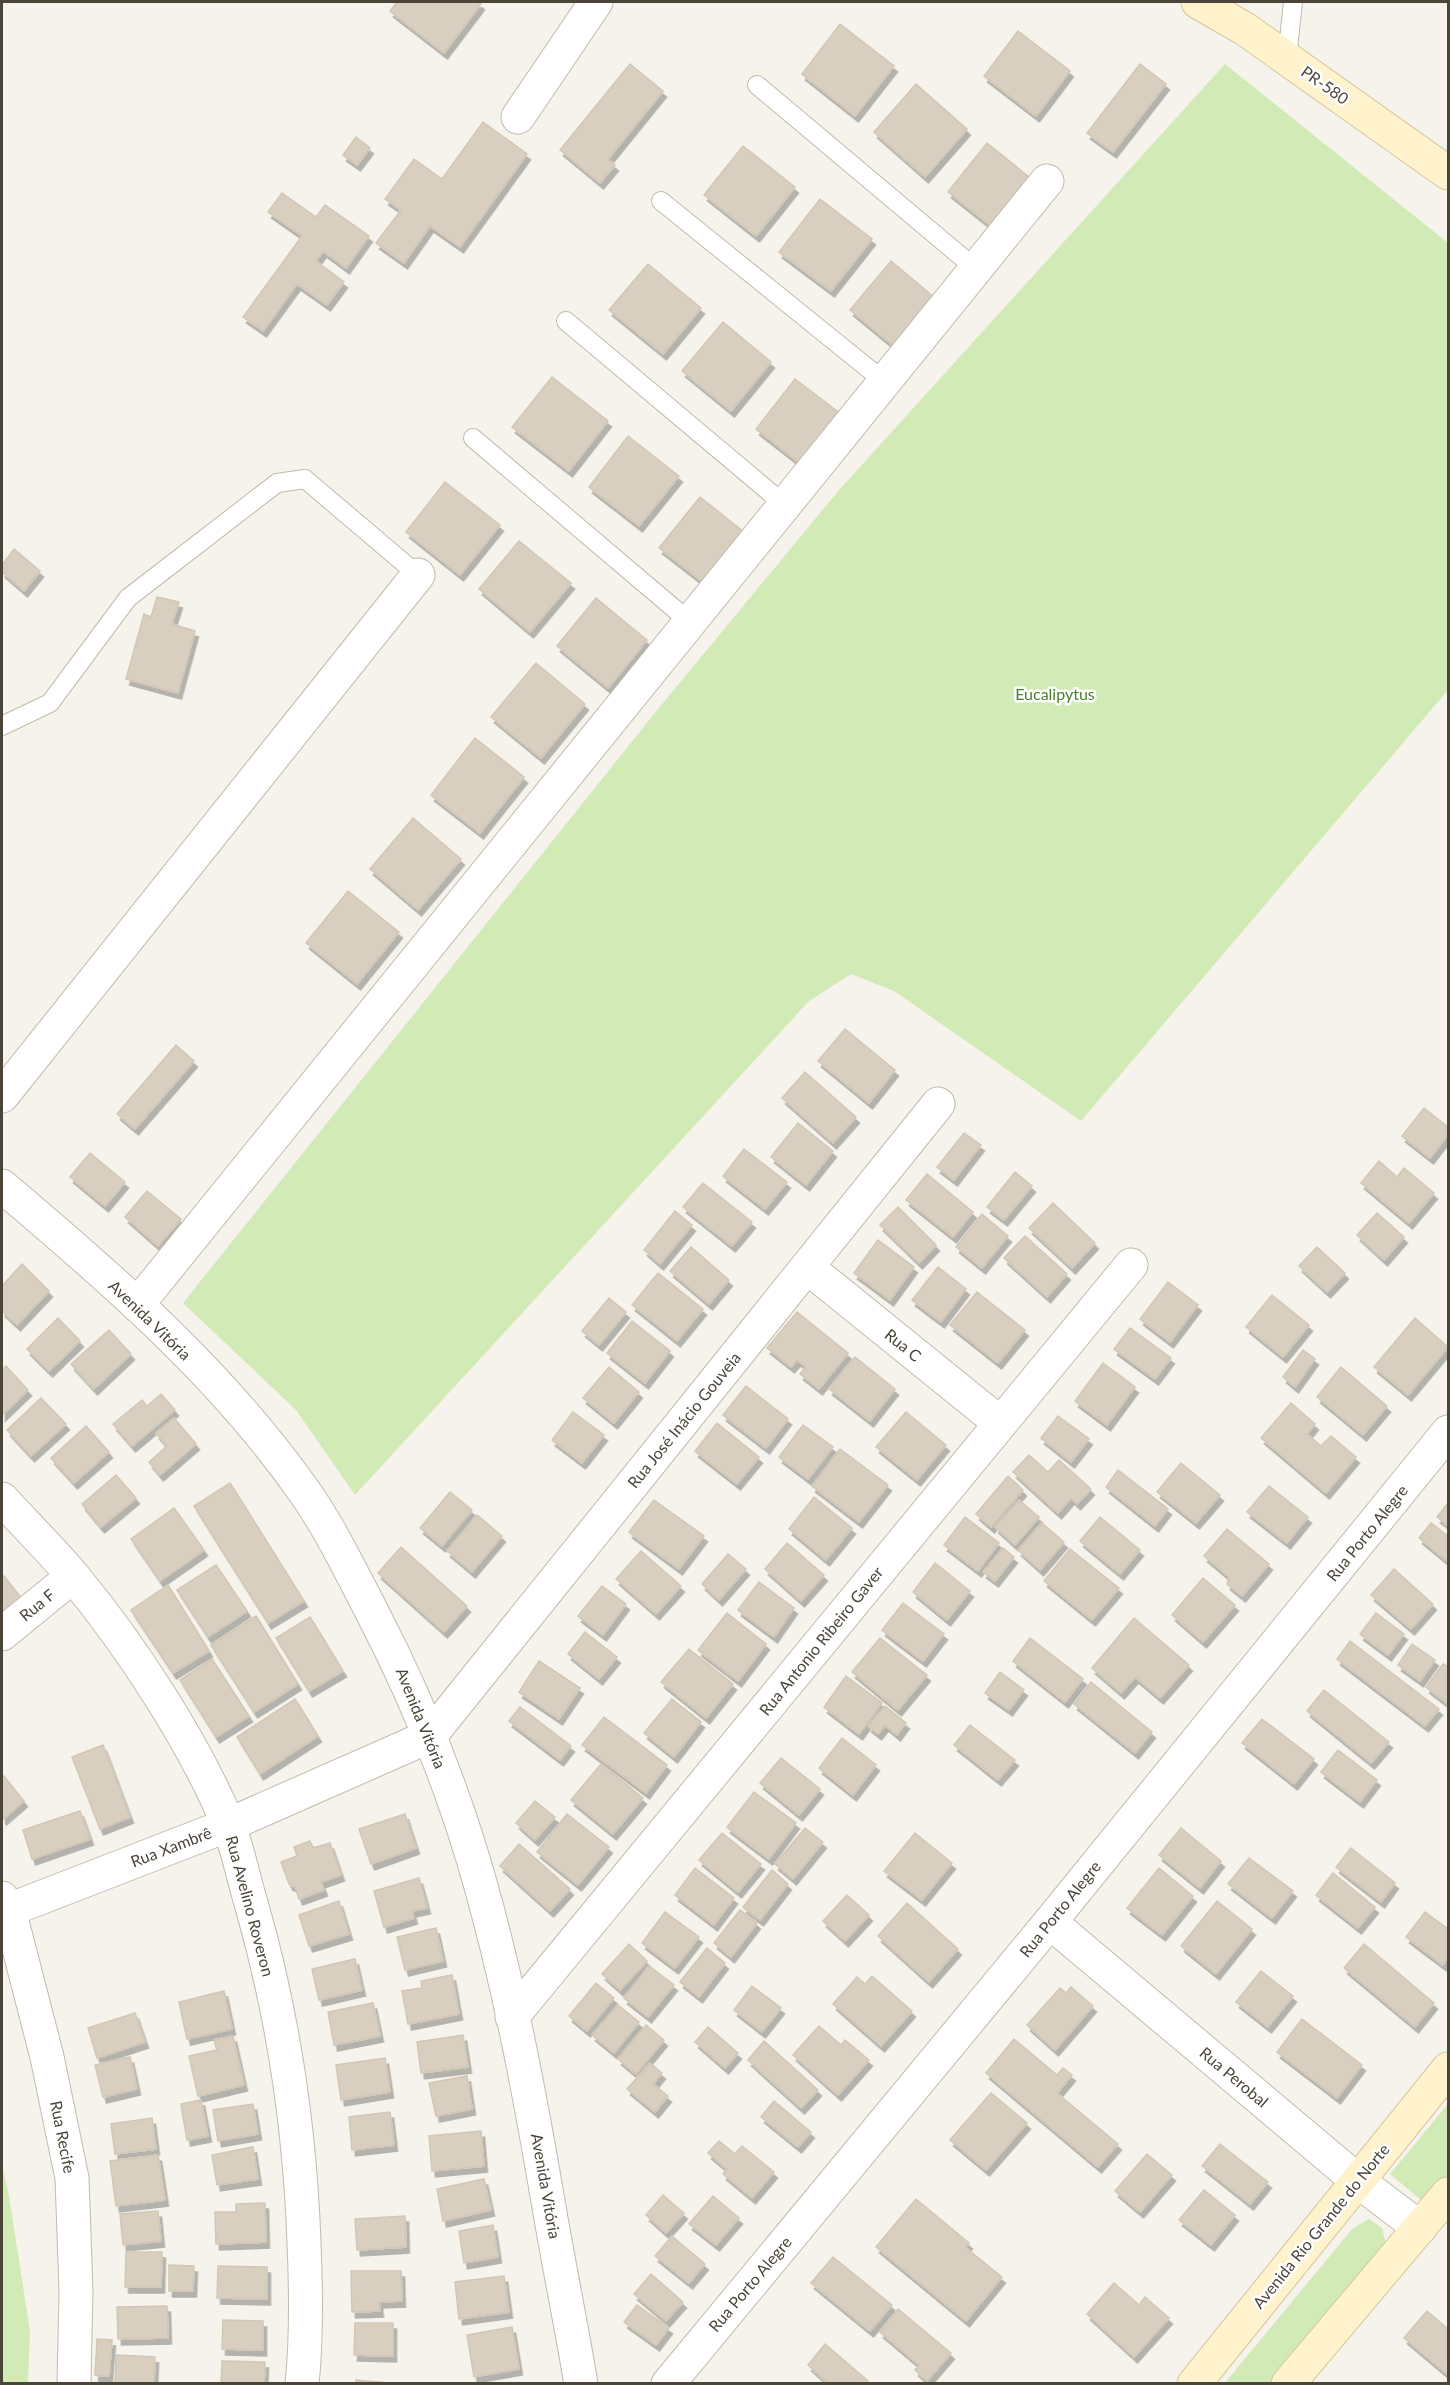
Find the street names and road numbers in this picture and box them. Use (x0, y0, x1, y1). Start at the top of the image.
street label: PR-580 (1298, 61, 1353, 108)
street label: Avenida Vitória (105, 1276, 195, 1364)
street label: Rua C (881, 1324, 926, 1365)
street label: Rua José Inácio Gouveia (623, 1348, 744, 1491)
street label: Rua Porto Alegre (1322, 1481, 1411, 1585)
street label: Rua Antonio Ribeiro Gaver (755, 1562, 887, 1719)
street label: Rua F (15, 1585, 58, 1624)
street label: Avenida Vitória (393, 1665, 450, 1771)
street label: Rua Xambrê (128, 1822, 214, 1871)
street label: Rua Avelino Roveron (223, 1833, 278, 1978)
street label: Rua Porto Alegre (1015, 1857, 1104, 1961)
street label: Rua Perobal (1196, 2042, 1272, 2111)
street label: Rua Recife (47, 2099, 80, 2175)
street label: Avenida Vitória (528, 2132, 565, 2240)
street label: Avenida Rio Grande do Norte (1248, 2140, 1393, 2312)
street label: Rua Porto Alegre (704, 2232, 795, 2335)

